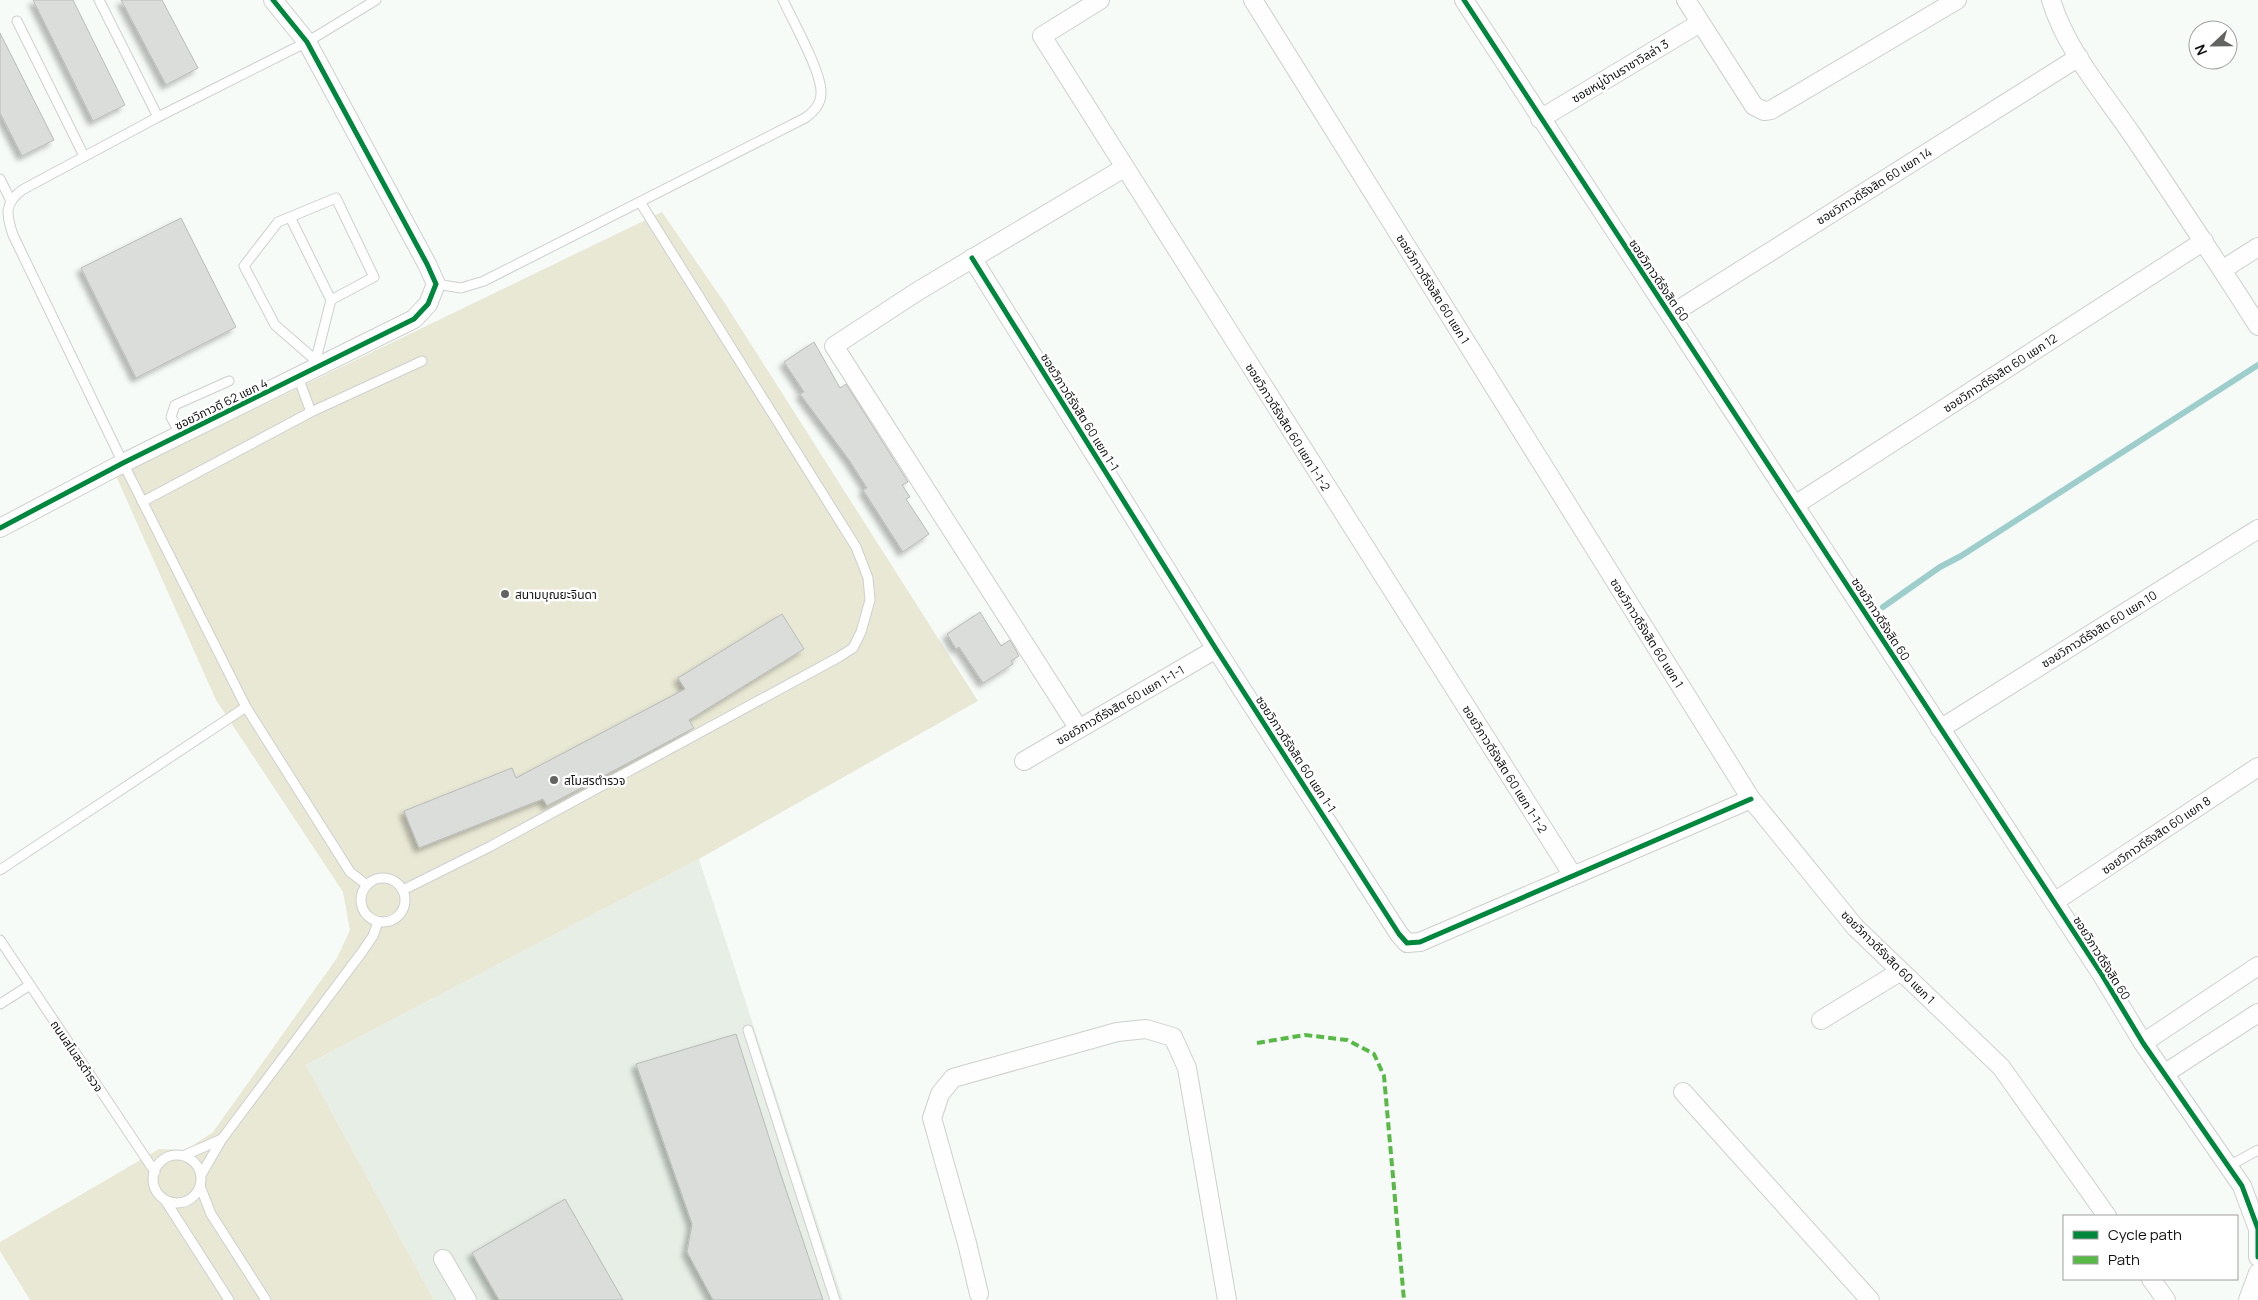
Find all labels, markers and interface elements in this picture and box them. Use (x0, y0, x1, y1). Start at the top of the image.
north arrow (2188, 20, 2238, 70)
street label: ซอยหมู่บ้านราชาวิลล่า 3 (1568, 35, 1672, 107)
text: N (2190, 42, 2211, 58)
street label: ซอยวิภาวดีรังสิต 60 แยก 14 (1813, 143, 1935, 229)
street label: ซอยวิภาวดีรังสิต 60 แยก 1 (1392, 231, 1474, 347)
street label: ซอยวิภาวดีรังสิต 60 (1625, 235, 1693, 325)
street label: ซอยวิภาวดีรังสิต 60 แยก 12 (1940, 330, 2061, 416)
street label: ซอยวิภาวดีรังสิต 60 แยก 1-1 (1037, 350, 1123, 474)
street label: ซอยวิภาวดีรังสิต 60 แยก 1-1-2 (1242, 360, 1334, 494)
street label: ซอยวิภาวดี 62 แยก 4 (172, 374, 270, 434)
street label: ซอยวิภาวดีรังสิต 60 (1848, 574, 1914, 664)
street label: ซอยวิภาวดีรังสิต 60 แยก 1 (1606, 575, 1688, 691)
place label: สนามบุณยะจินดา (515, 586, 597, 603)
street label: ซอยวิภาวดีรังสิต 60 แยก 10 (2038, 586, 2160, 672)
marker: สนามบุณยะจินดา (499, 588, 511, 600)
street label: ซอยวิภาวดีรังสิต 60 แยก 1-1-1 (1053, 661, 1187, 749)
street label: ซอยวิภาวดีรังสิต 60 แยก 1-1 (1252, 692, 1340, 816)
street label: ซอยวิภาวดีรังสิต 60 แยก 1-1-2 (1459, 702, 1551, 836)
place label: สโมสรตำรวจ (564, 772, 625, 789)
marker: สโมสรตำรวจ (548, 774, 560, 786)
street label: ซอยวิภาวดีรังสิต 60 แยก 8 (2098, 792, 2214, 878)
street label: ซอยวิภาวดีรังสิต 60 แยก 1 (1837, 906, 1939, 1008)
street label: ซอยวิภาวดีรังสิต 60 (2069, 913, 2135, 1003)
street label: ถนนสโมสรตำรวจ (47, 1017, 107, 1095)
legend (2063, 1215, 2238, 1280)
text: Cycle path (2108, 1224, 2182, 1245)
text: Path (2108, 1249, 2140, 1270)

